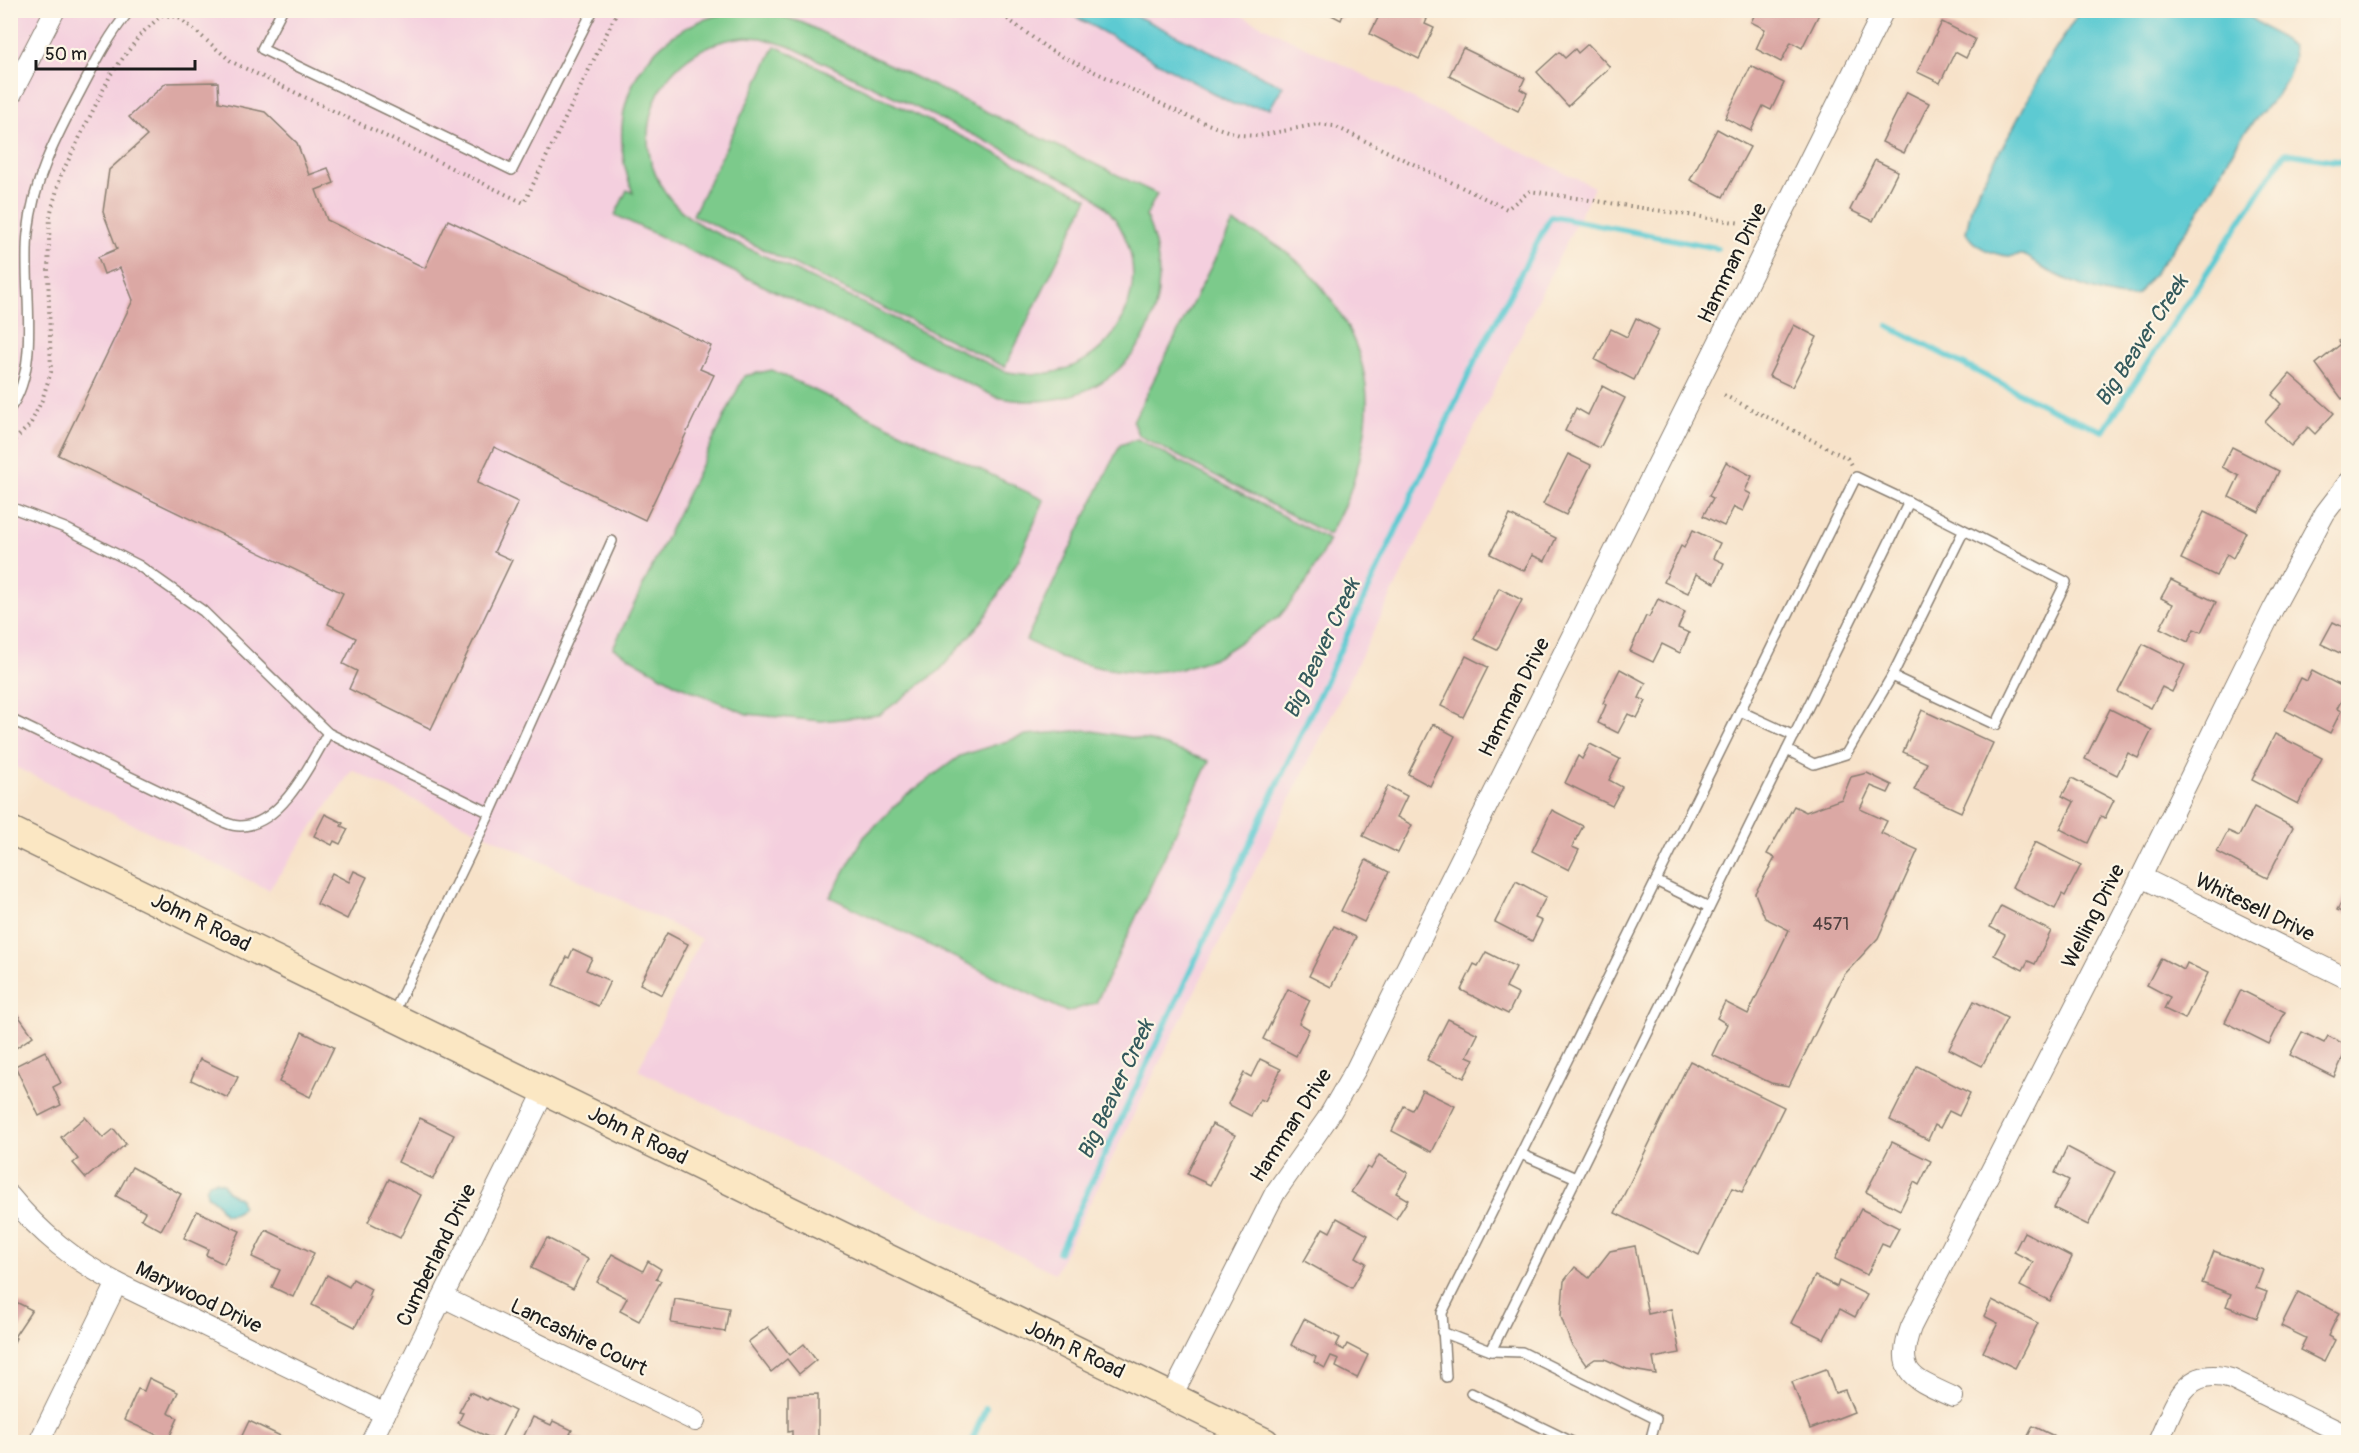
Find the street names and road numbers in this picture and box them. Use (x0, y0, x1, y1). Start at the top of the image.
street label: Hamman Drive (1692, 198, 1774, 328)
street label: Hamman Drive (1473, 632, 1556, 762)
street label: Welling Drive (2056, 859, 2132, 973)
street label: Whitesell Drive (2191, 867, 2320, 948)
street label: John R Road (146, 887, 255, 958)
street label: Hamman Drive (1244, 1063, 1339, 1187)
street label: John R Road (583, 1100, 692, 1171)
street label: Cumberland Drive (390, 1179, 483, 1331)
street label: Marywood Drive (131, 1255, 267, 1340)
street label: Lancashire Court (506, 1293, 652, 1383)
street label: John R Road (1020, 1314, 1129, 1385)

